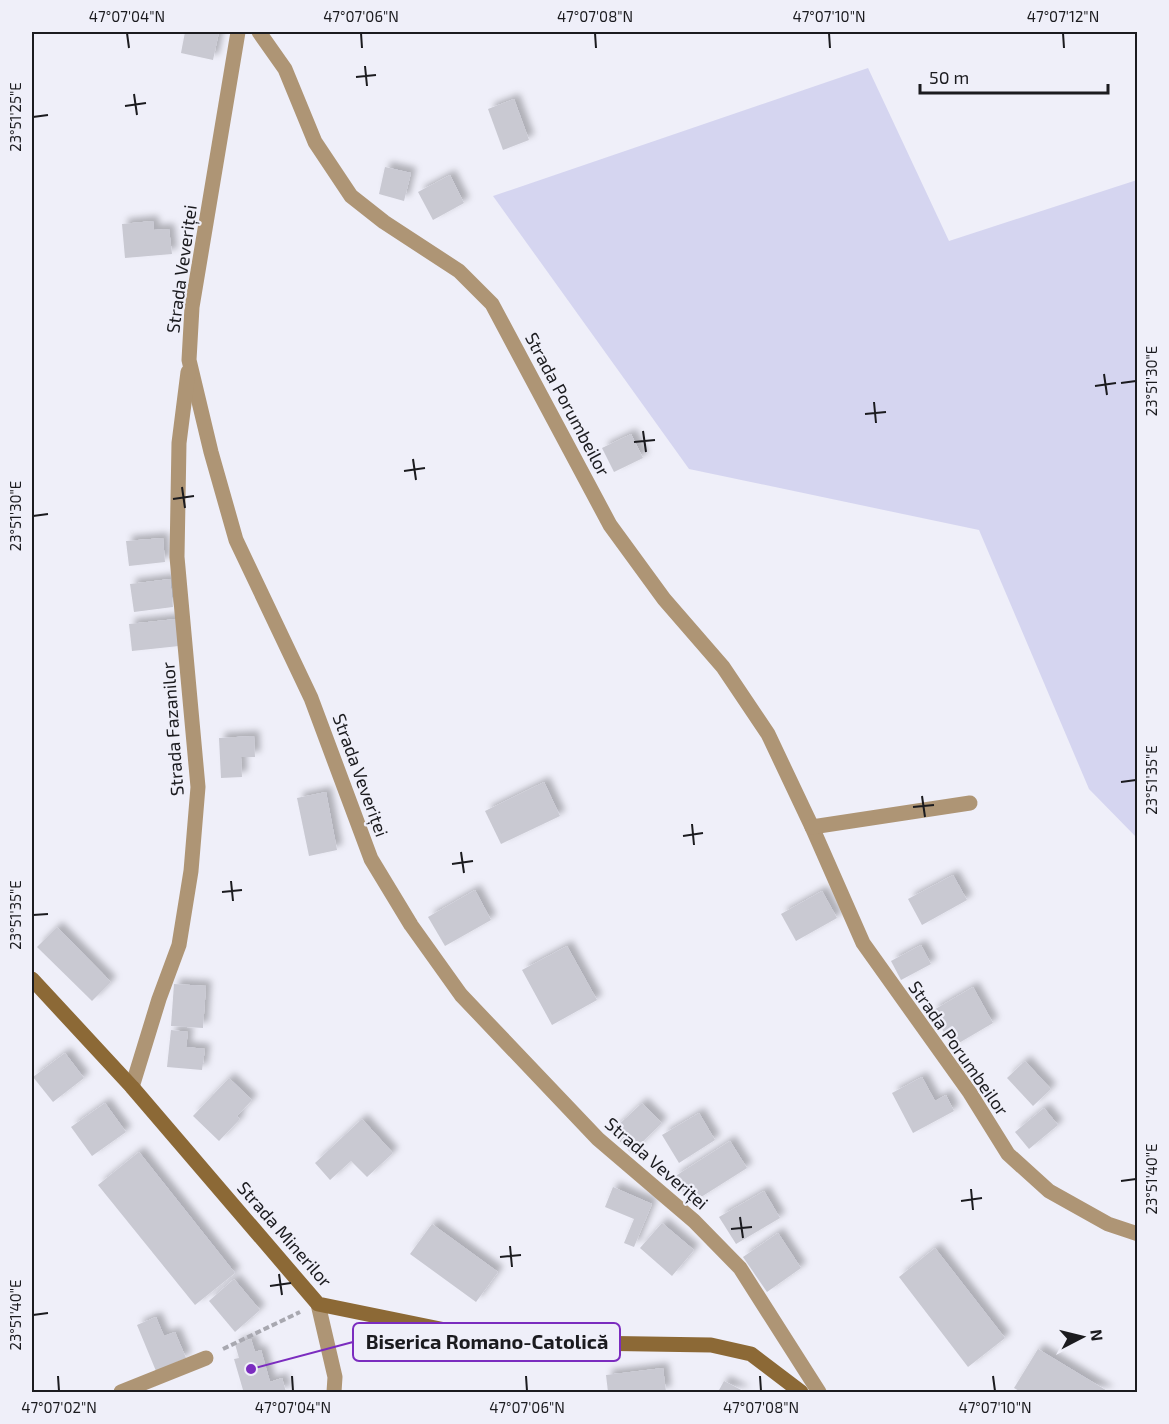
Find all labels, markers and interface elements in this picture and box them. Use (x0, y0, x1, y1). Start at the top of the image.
text: 47°07'04"N (89, 7, 165, 25)
text: 47°07'06"N (323, 7, 399, 25)
text: 47°07'08"N (557, 7, 633, 25)
text: 47°07'10"N (792, 7, 866, 25)
text: 47°07'12"N (1027, 7, 1099, 25)
scale bar (920, 57, 1108, 95)
text: 50 m (929, 66, 969, 88)
text: 23°51'25"E (6, 82, 24, 152)
street label: Strada Veveriței (161, 203, 202, 335)
street label: Strada Porumbeilor (521, 328, 615, 480)
text: 23°51'30"E (1142, 346, 1160, 416)
text: 23°51'30"E (6, 481, 24, 551)
street label: Strada Fazanilor (156, 661, 188, 797)
street label: Strada Veveriței (328, 710, 393, 840)
text: 23°51'35"E (1142, 745, 1160, 815)
text: 23°51'35"E (6, 880, 24, 950)
street label: Strada Porumbeilor (904, 976, 1014, 1120)
street label: Strada Veveriței (600, 1112, 713, 1215)
text: 23°51'40"E (1142, 1143, 1160, 1215)
street label: Strada Minerilor (233, 1177, 337, 1291)
text: 23°51'40"E (6, 1279, 24, 1351)
north arrow (1052, 1307, 1112, 1367)
callout: Biserica Romano-Catolică (353, 1323, 620, 1361)
text: N (1087, 1328, 1108, 1342)
text: Biserica Romano-Catolică (366, 1329, 608, 1353)
text: 47°07'02"N (21, 1398, 97, 1416)
text: 47°07'04"N (255, 1398, 331, 1416)
text: 47°07'06"N (489, 1398, 565, 1416)
text: 47°07'08"N (723, 1398, 799, 1416)
text: 47°07'10"N (958, 1398, 1032, 1416)

